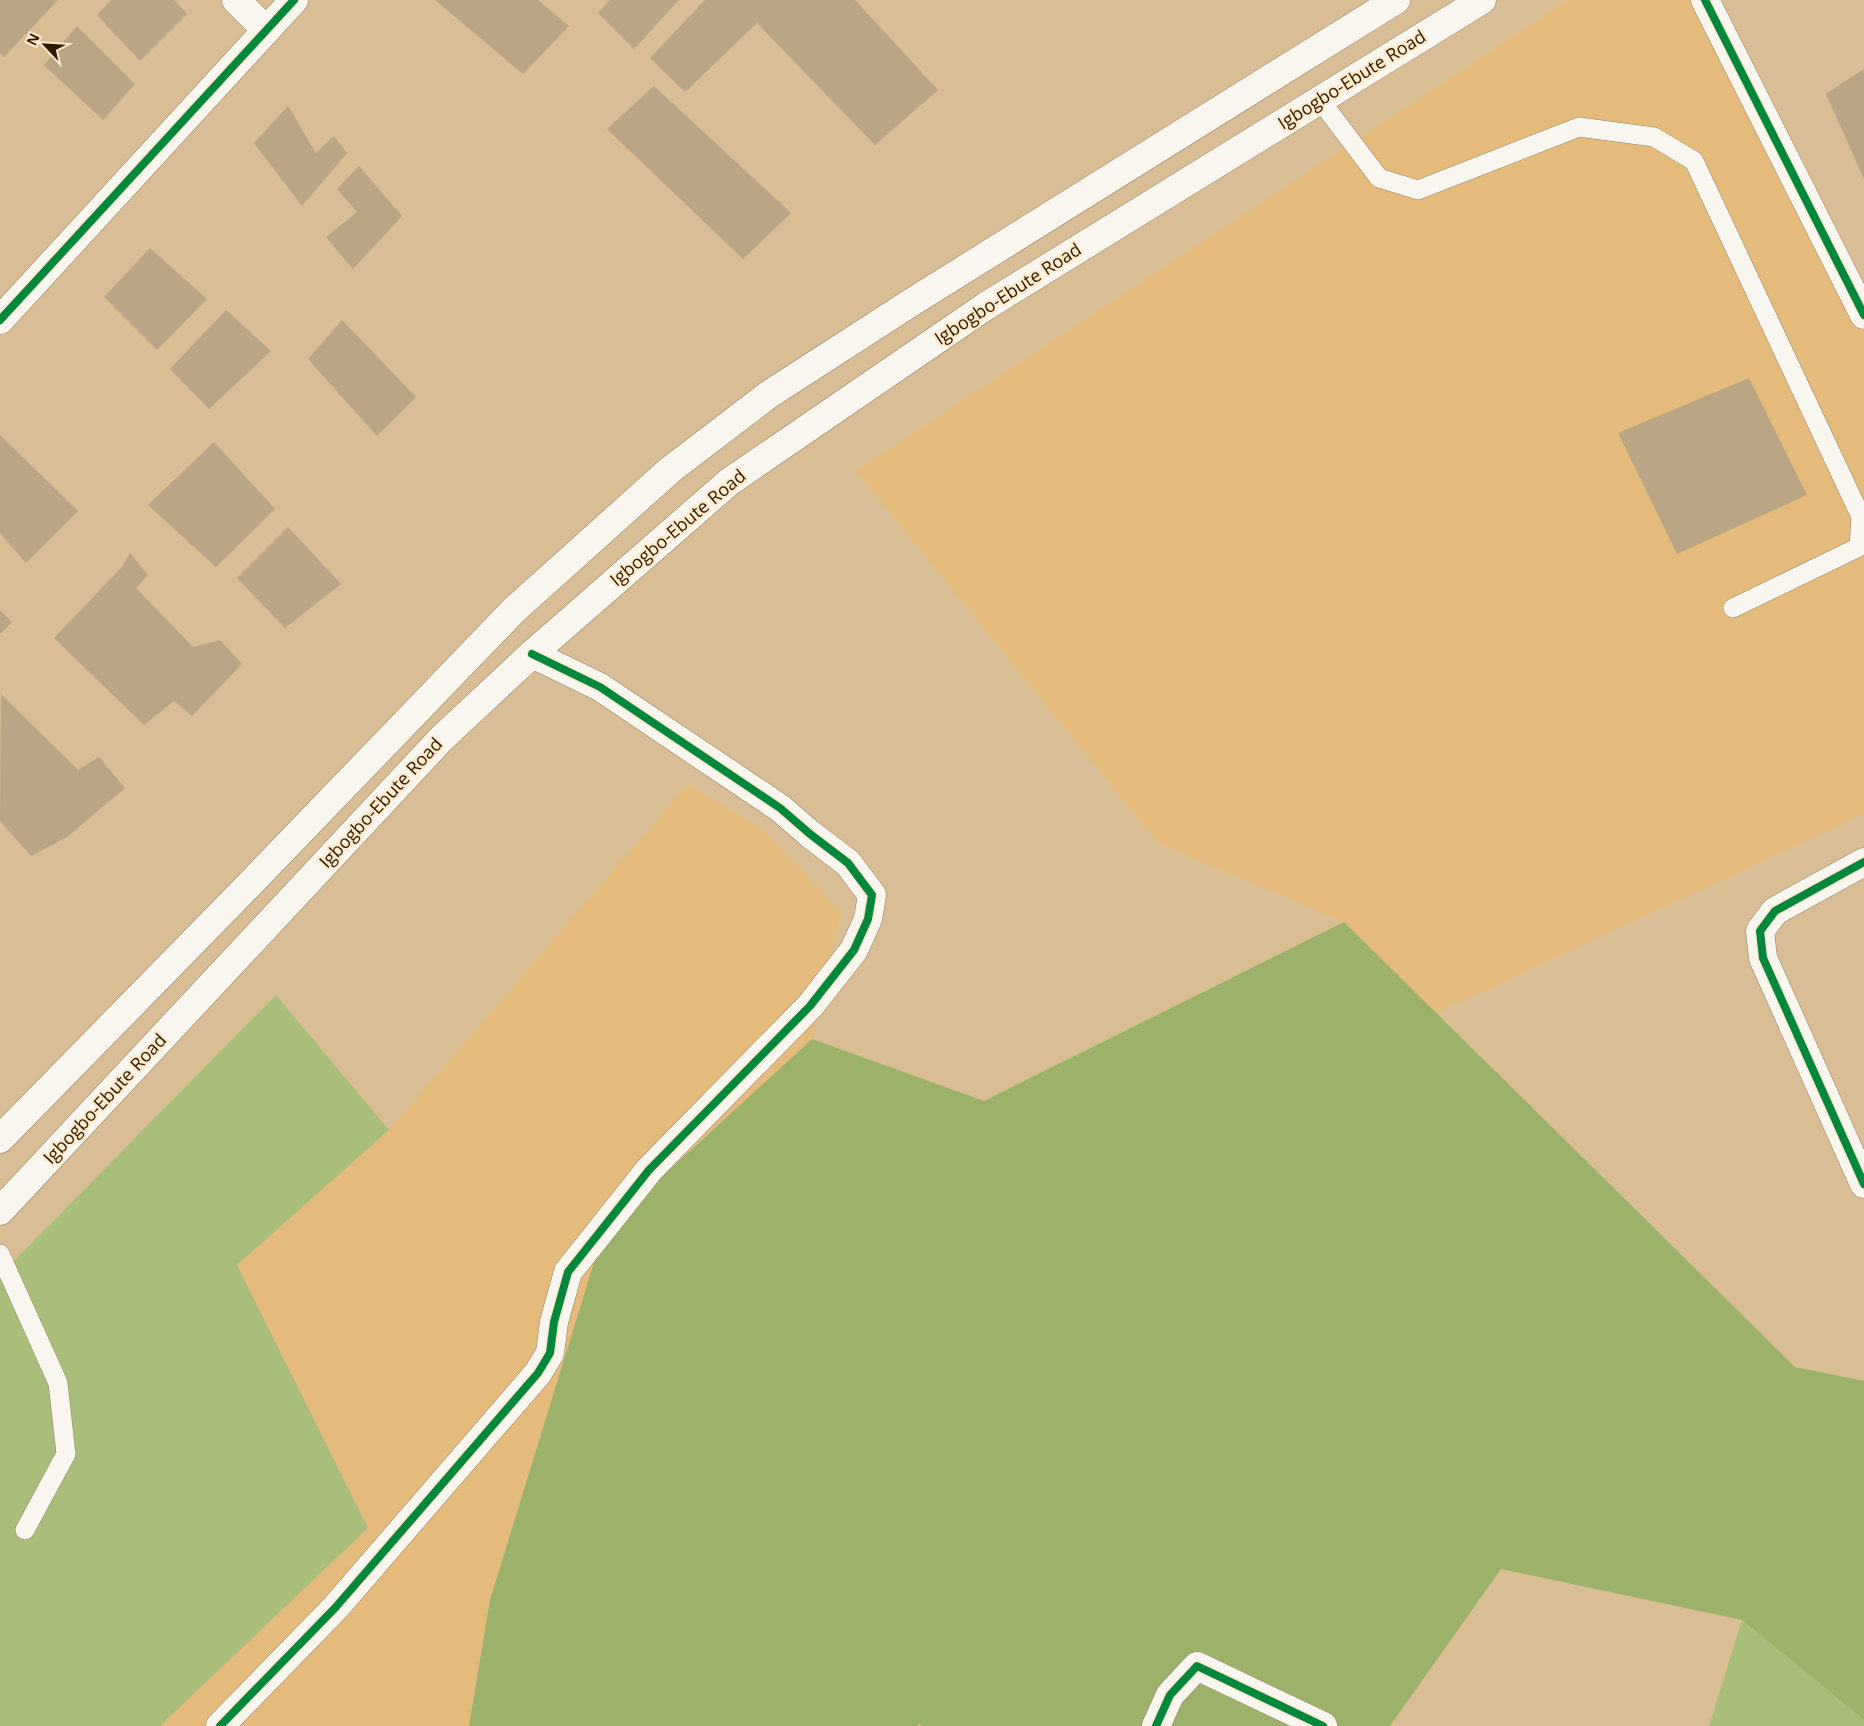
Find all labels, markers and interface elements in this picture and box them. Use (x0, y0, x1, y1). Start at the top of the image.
north arrow (20, 20, 70, 70)
street label: Igbogbo-Ebute Road (1273, 24, 1430, 134)
text: N (22, 30, 44, 48)
street label: Igbogbo-Ebute Road (930, 237, 1085, 350)
street label: Igbogbo-Ebute Road (604, 463, 750, 591)
street label: Igbogbo-Ebute Road (313, 732, 447, 873)
street label: Igbogbo-Ebute Road (37, 1028, 171, 1169)

